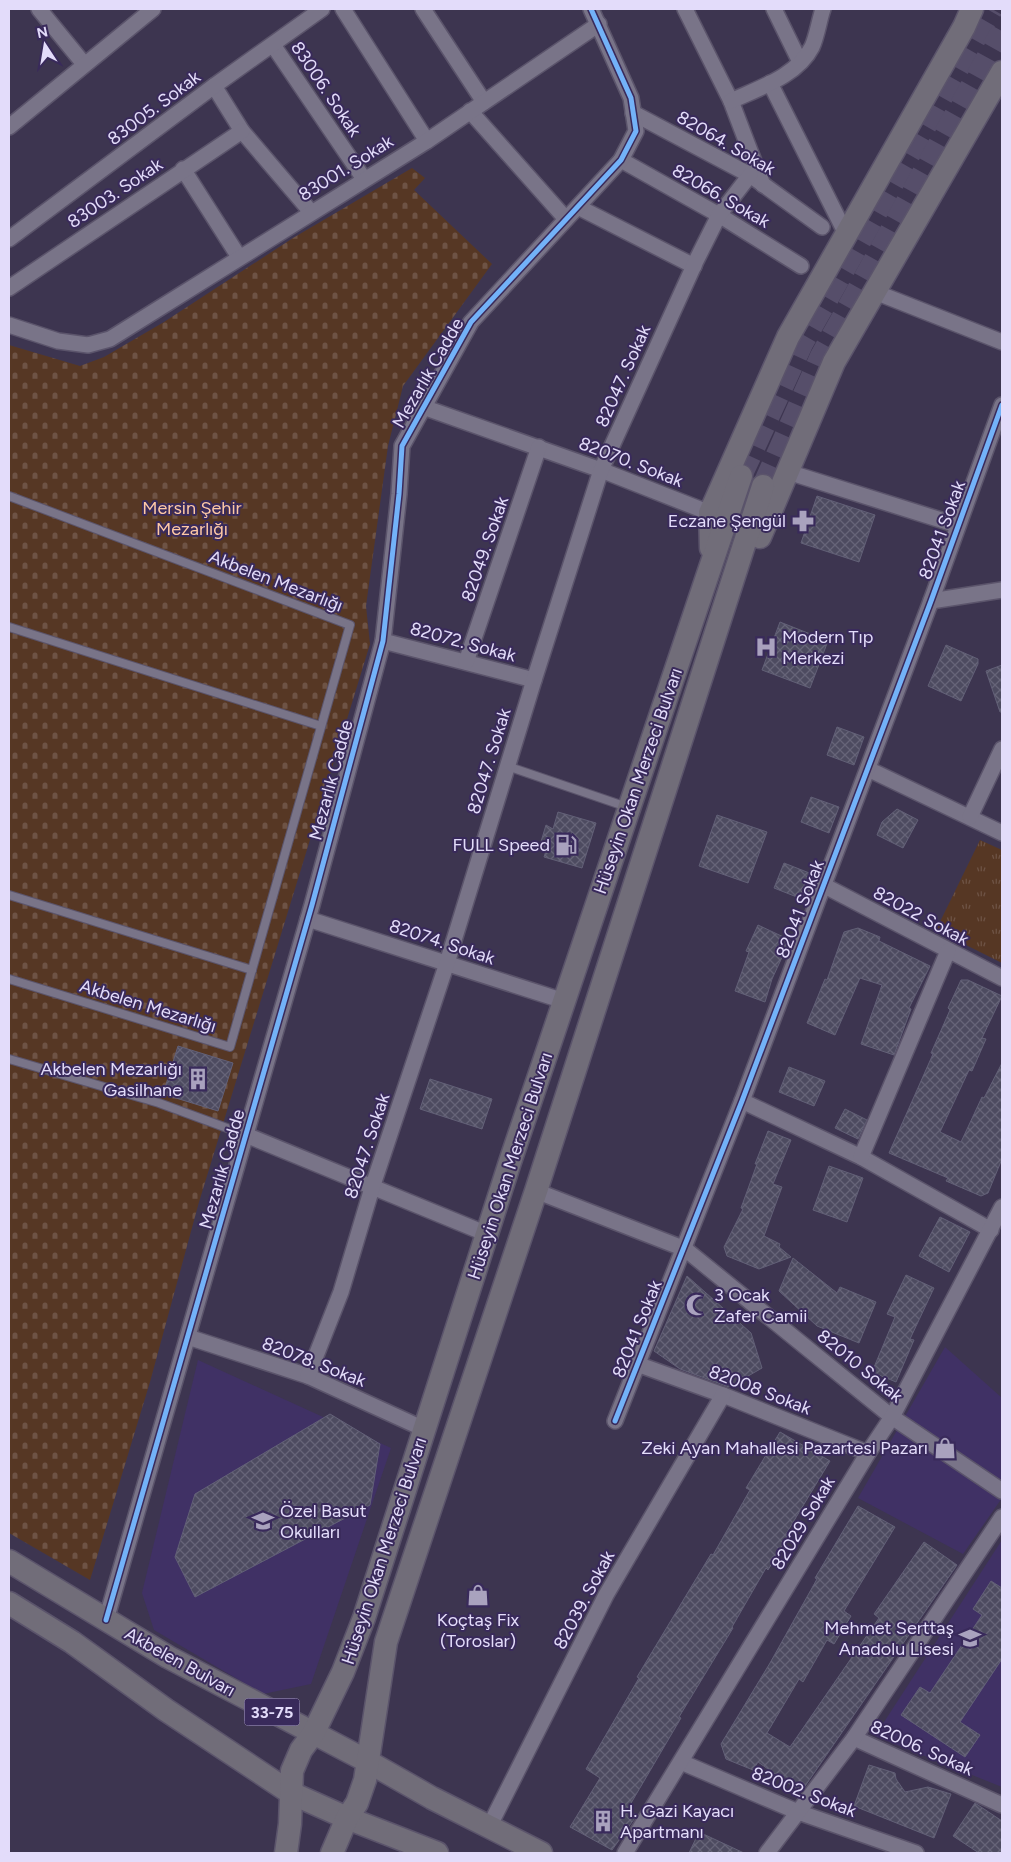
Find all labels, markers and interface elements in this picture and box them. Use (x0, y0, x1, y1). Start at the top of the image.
north arrow (20, 20, 70, 70)
text: N (35, 23, 49, 42)
street label: 83006. Sokak (286, 37, 366, 141)
street label: 83005. Sokak (103, 66, 205, 150)
street label: 82064. Sokak (673, 106, 779, 180)
street label: 83001. Sokak (295, 130, 398, 206)
street label: 83003. Sokak (63, 153, 167, 233)
street label: 82066. Sokak (668, 159, 774, 233)
street label: Mezarlık Cadde (388, 314, 468, 432)
street label: 82047. Sokak (591, 321, 655, 431)
street label: 82070. Sokak (576, 432, 687, 492)
street label: 82041 Sokak (914, 477, 970, 582)
street label: 82049. Sokak (457, 493, 513, 605)
park label: Mersin Şehir Mezarlığı (142, 497, 242, 540)
pharmacy icon: Eczane Şengül (790, 508, 816, 534)
place label: Eczane Şengül (668, 510, 786, 532)
street label: Akbelen Mezarlığı (206, 545, 346, 617)
street label: 82072. Sokak (408, 617, 519, 667)
place label: Modern Tıp Merkezi (782, 626, 873, 669)
hospital icon: Modern Tıp Merkezi (753, 634, 779, 660)
street label: Hüseyin Okan Merzeci Bulvarı (589, 665, 687, 897)
street label: 82047. Sokak (462, 705, 516, 817)
street label: Mezarlık Cadde (304, 717, 358, 843)
fuel station icon: FULL Speed (553, 832, 579, 858)
place label: FULL Speed (452, 834, 550, 856)
street label: 82041 Sokak (771, 856, 829, 961)
street label: 82022 Sokak (869, 882, 973, 951)
street label: 82074. Sokak (386, 915, 498, 969)
street label: Akbelen Mezarlığı (77, 975, 219, 1037)
street label: Hüseyin Okan Merzeci Bulvarı (463, 1050, 557, 1282)
place label: Akbelen Mezarlığı Gasilhane (40, 1058, 182, 1101)
building icon: Akbelen Mezarlığı Gasilhane (185, 1066, 211, 1092)
street label: 82047. Sokak (340, 1090, 394, 1202)
street label: Mezarlık Cadde (194, 1106, 250, 1231)
street label: 82041 Sokak (607, 1277, 667, 1381)
place label: 3 Ocak Zafer Camii (714, 1284, 808, 1327)
mosque icon: 3 Ocak Zafer Camii (684, 1292, 710, 1318)
street label: 82010 Sokak (813, 1325, 908, 1407)
street label: 82078. Sokak (259, 1332, 369, 1392)
street label: 82008 Sokak (706, 1360, 814, 1420)
street label: Hüseyin Okan Merzeci Bulvarı (337, 1435, 431, 1667)
shop icon: Zeki Ayan Mahallesi Pazartesi Pazarı (932, 1435, 958, 1461)
place label: Zeki Ayan Mahallesi Pazartesi Pazarı (641, 1437, 928, 1459)
street label: 82029 Sokak (766, 1472, 840, 1574)
place label: Özel Basut Okulları (280, 1500, 367, 1543)
school or university icon: Özel Basut Okulları (250, 1508, 276, 1534)
street label: 82039. Sokak (549, 1547, 619, 1653)
shop icon: Koçtaş Fix (Toroslar) (465, 1582, 491, 1608)
place label: Koçtaş Fix (Toroslar) (437, 1609, 520, 1652)
place label: Mehmet Serttaş Anadolu Lisesi (824, 1617, 954, 1660)
street label: Akbelen Bulvarı (121, 1623, 239, 1701)
school or university icon: Mehmet Serttaş Anadolu Lisesi (957, 1625, 983, 1651)
road number: 33-75 (244, 1698, 300, 1725)
street label: 82006. Sokak (867, 1715, 977, 1781)
street label: 82002. Sokak (749, 1762, 860, 1822)
place label: H. Gazi Kayacı Apartmanı (620, 1800, 734, 1843)
building icon: H. Gazi Kayacı Apartmanı (590, 1808, 616, 1834)

